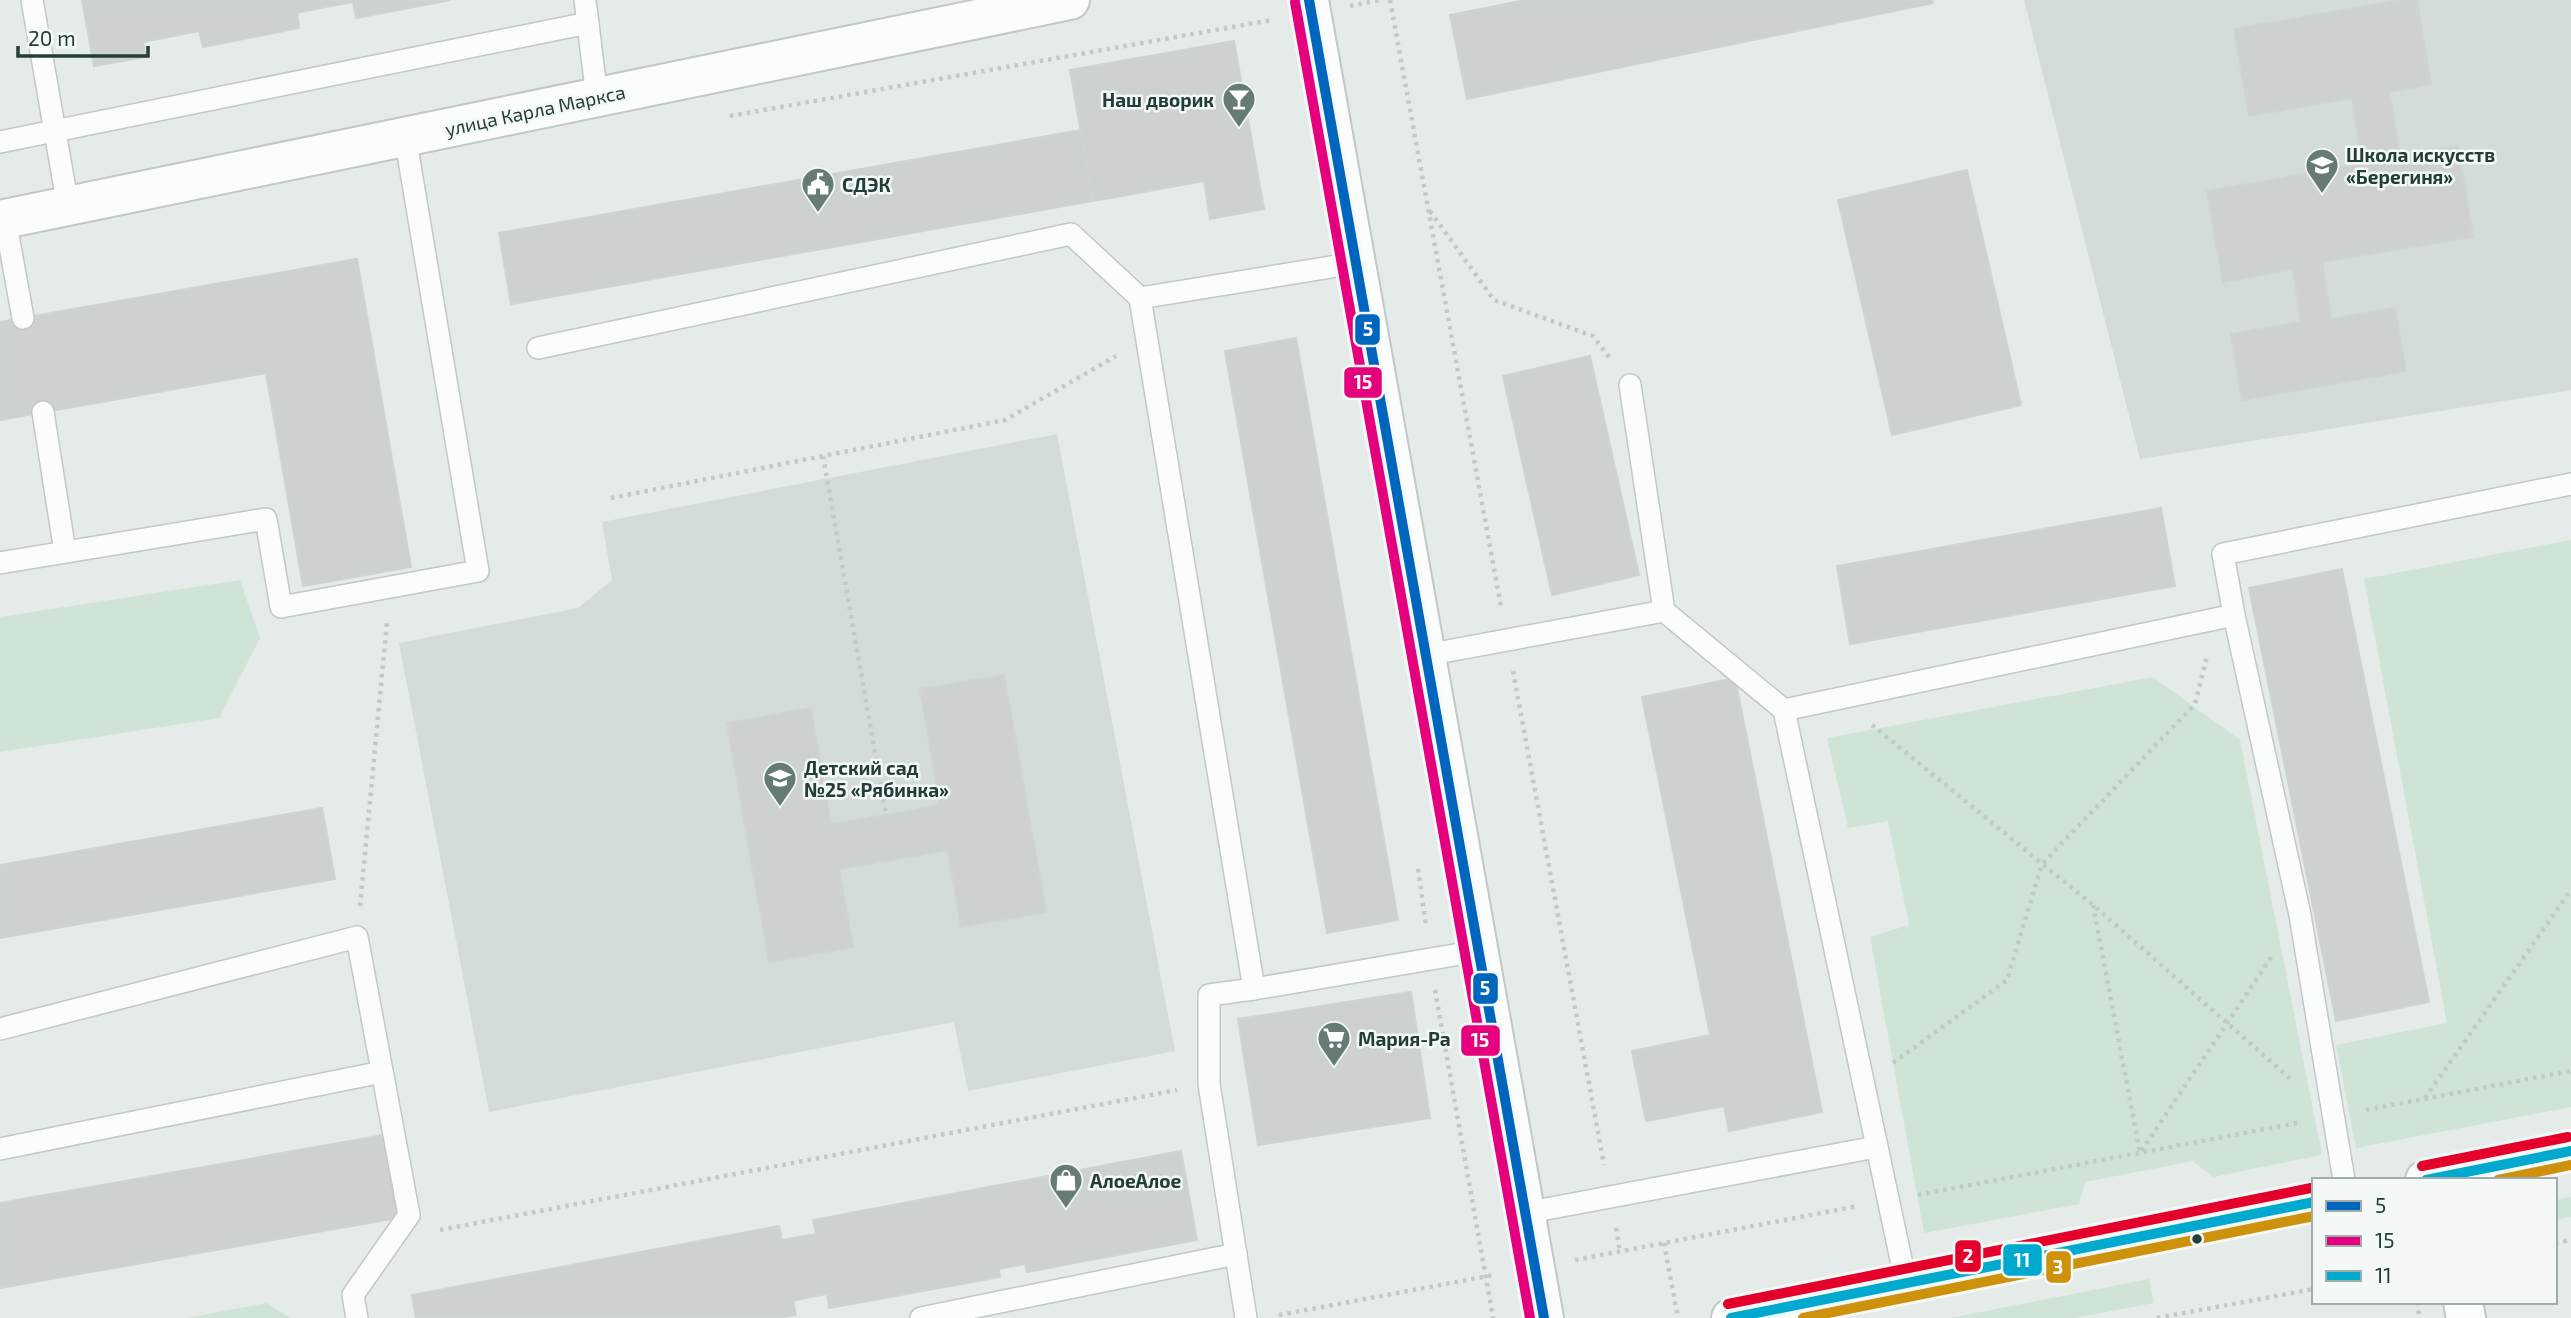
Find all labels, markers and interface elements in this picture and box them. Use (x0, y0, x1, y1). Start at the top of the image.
scale bar (18, 14, 147, 58)
text: 20 m (28, 25, 76, 50)
street label: улица Карла Маркса (443, 80, 628, 141)
bar icon: Наш дворик (1220, 80, 1258, 129)
place label: Наш дворик (1102, 88, 1214, 111)
place label: Школа искусств «Берегиня» (2346, 143, 2495, 188)
school or university icon: Школа искусств «Берегиня» (2303, 146, 2341, 195)
public building icon: СДЭК (799, 165, 837, 214)
place label: СДЭК (842, 173, 891, 196)
line badge: 5 (1354, 313, 1381, 346)
text: 5 (1363, 317, 1373, 340)
line badge: 15 (1343, 366, 1383, 399)
text: 15 (1354, 370, 1372, 393)
place label: Детский сад №25 «Рябинка» (804, 756, 949, 801)
school or university icon: Детский сад №25 «Рябинка» (761, 759, 799, 808)
line badge: 5 (1472, 972, 1499, 1005)
text: 5 (1480, 976, 1490, 999)
supermarket icon: Мария-Ра (1315, 1019, 1353, 1068)
line badge: 15 (1460, 1024, 1501, 1057)
place label: Мария-Ра (1358, 1027, 1451, 1050)
text: 15 (1471, 1028, 1489, 1051)
shop icon: АлоеАлое (1047, 1161, 1085, 1210)
place label: АлоеАлое (1090, 1169, 1182, 1192)
legend (2312, 1178, 2557, 1304)
text: 5 (2375, 1192, 2386, 1217)
text: 15 (2375, 1227, 2395, 1252)
unlabelled marker (2190, 1232, 2204, 1246)
line badge: 2 (1954, 1239, 1982, 1273)
line badge: 11 (2002, 1243, 2043, 1277)
text: 2 (1962, 1244, 1974, 1267)
text: 11 (2014, 1248, 2030, 1271)
line badge: 3 (2045, 1250, 2072, 1284)
text: 3 (2053, 1255, 2063, 1278)
text: 11 (2375, 1262, 2392, 1287)

